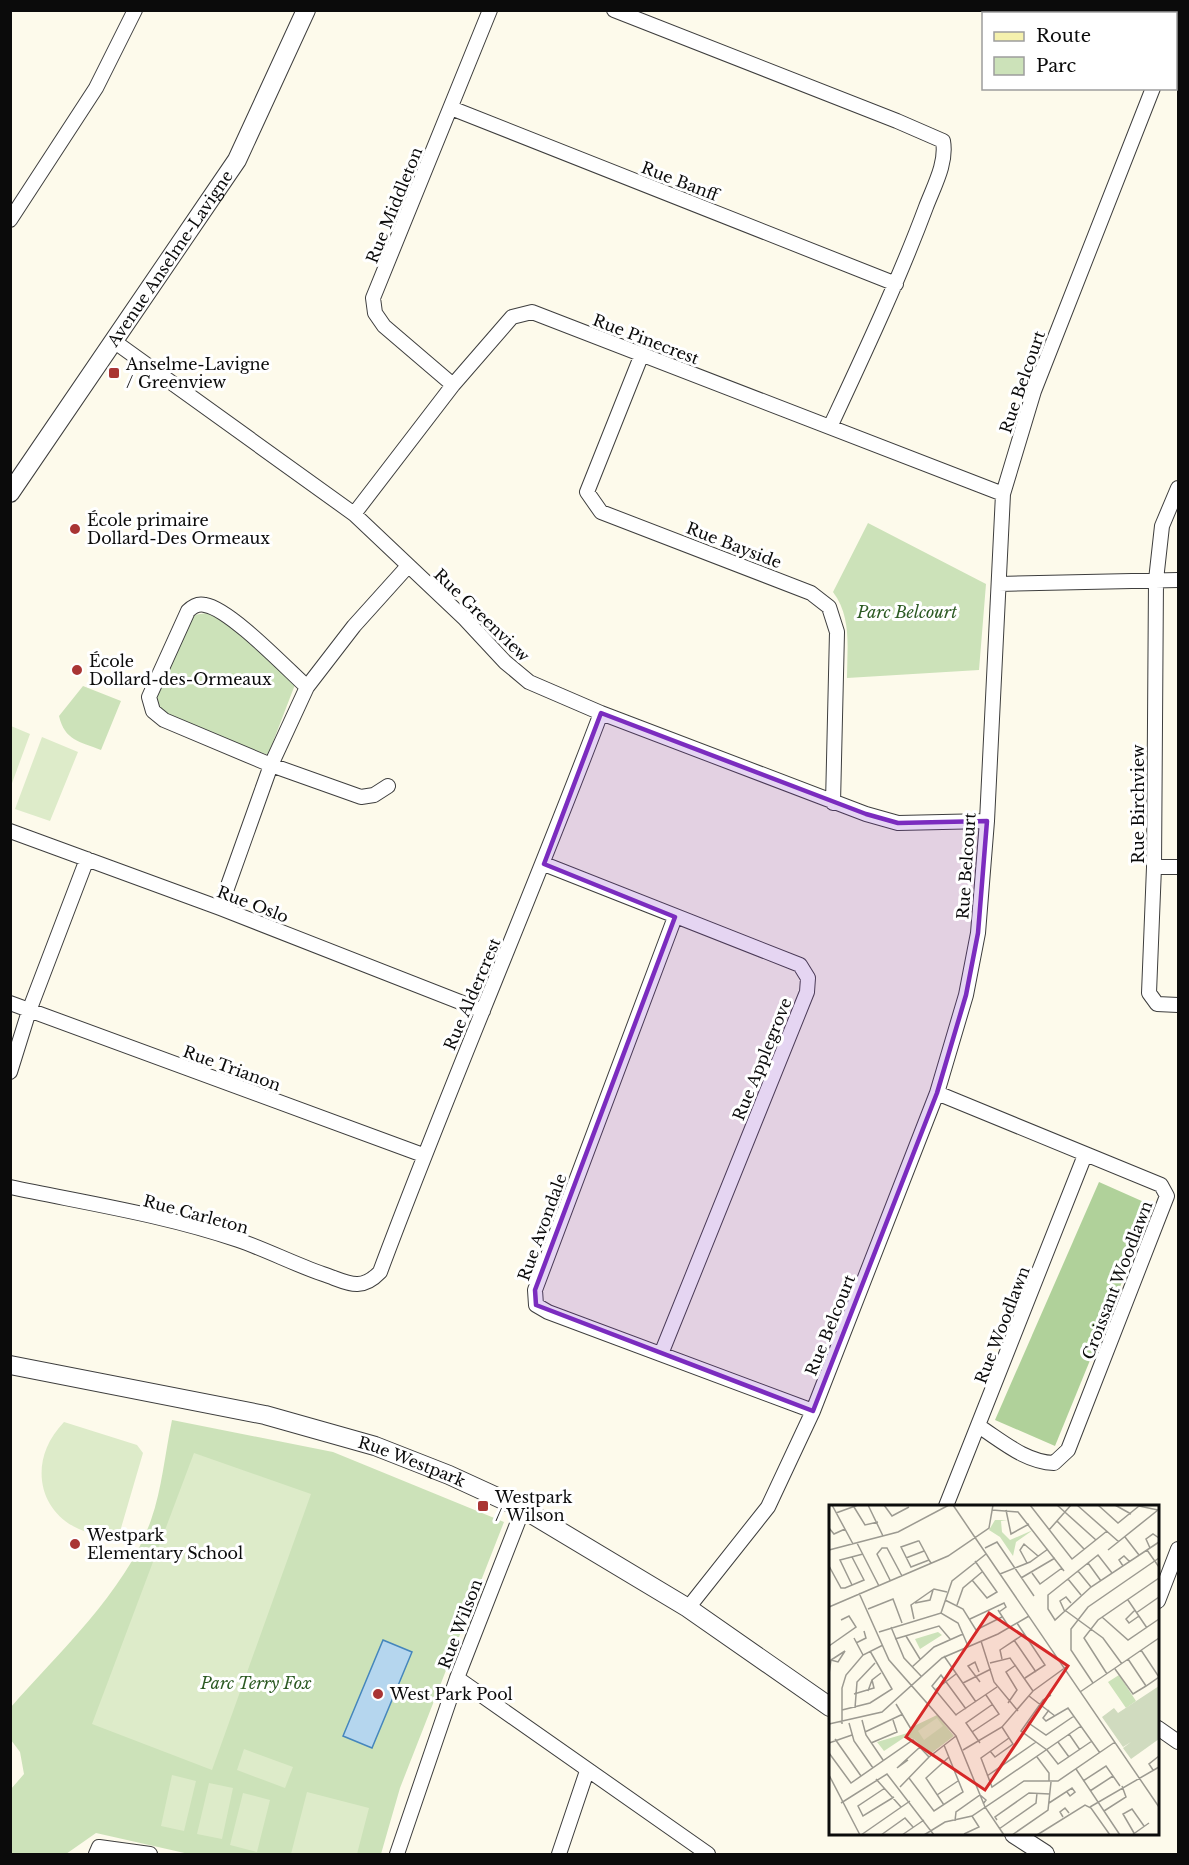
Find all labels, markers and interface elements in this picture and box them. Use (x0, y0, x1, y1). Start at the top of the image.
legend (982, 12, 1177, 90)
text: Route (1036, 25, 1091, 47)
text: Parc (1036, 55, 1077, 77)
street label: Rue Middleton (362, 144, 426, 266)
street label: Rue Banff (639, 157, 724, 206)
street label: Avenue Anselme-Lavigne (102, 166, 237, 351)
street label: Rue Pinecrest (590, 310, 702, 368)
street label: Rue Belcourt (995, 328, 1049, 436)
place label: Anselme-Lavigne / Greenview (125, 354, 270, 392)
marker: Anselme-Lavigne / Greenview (107, 366, 121, 380)
place label: École primaire Dollard-Des Ormeaux (87, 510, 270, 548)
street label: Rue Bayside (683, 518, 785, 572)
marker: École primaire Dollard-Des Ormeaux (68, 522, 82, 536)
street label: Rue Greenview (430, 564, 534, 666)
park label: Parc Belcourt (856, 602, 957, 622)
place label: École Dollard-des-Ormeaux (89, 651, 272, 689)
marker: École Dollard-des-Ormeaux (70, 663, 84, 677)
street label: Rue Birchview (1128, 744, 1148, 864)
street label: Rue Belcourt (952, 812, 980, 920)
street label: Rue Oslo (214, 881, 292, 927)
street label: Rue Aldercrest (439, 935, 505, 1053)
street label: Rue Applegrove (728, 995, 796, 1123)
street label: Rue Trianon (180, 1041, 284, 1095)
street label: Rue Avondale (513, 1171, 571, 1283)
street label: Rue Carleton (141, 1190, 251, 1238)
street label: Croissant Woodlawn (1078, 1198, 1156, 1362)
street label: Rue Woodlawn (970, 1263, 1034, 1387)
street label: Rue Belcourt (801, 1272, 859, 1378)
street label: Rue Westpark (356, 1432, 469, 1491)
place label: Westpark / Wilson (494, 1487, 572, 1525)
marker: Westpark / Wilson (476, 1499, 490, 1513)
inset map (829, 1505, 1159, 1835)
place label: Westpark Elementary School (86, 1525, 243, 1563)
marker: Westpark Elementary School (68, 1537, 82, 1551)
street label: Rue Wilson (434, 1576, 486, 1672)
park label: Parc Terry Fox (200, 1673, 312, 1693)
place label: West Park Pool (389, 1684, 513, 1704)
marker: West Park Pool (371, 1687, 385, 1701)

